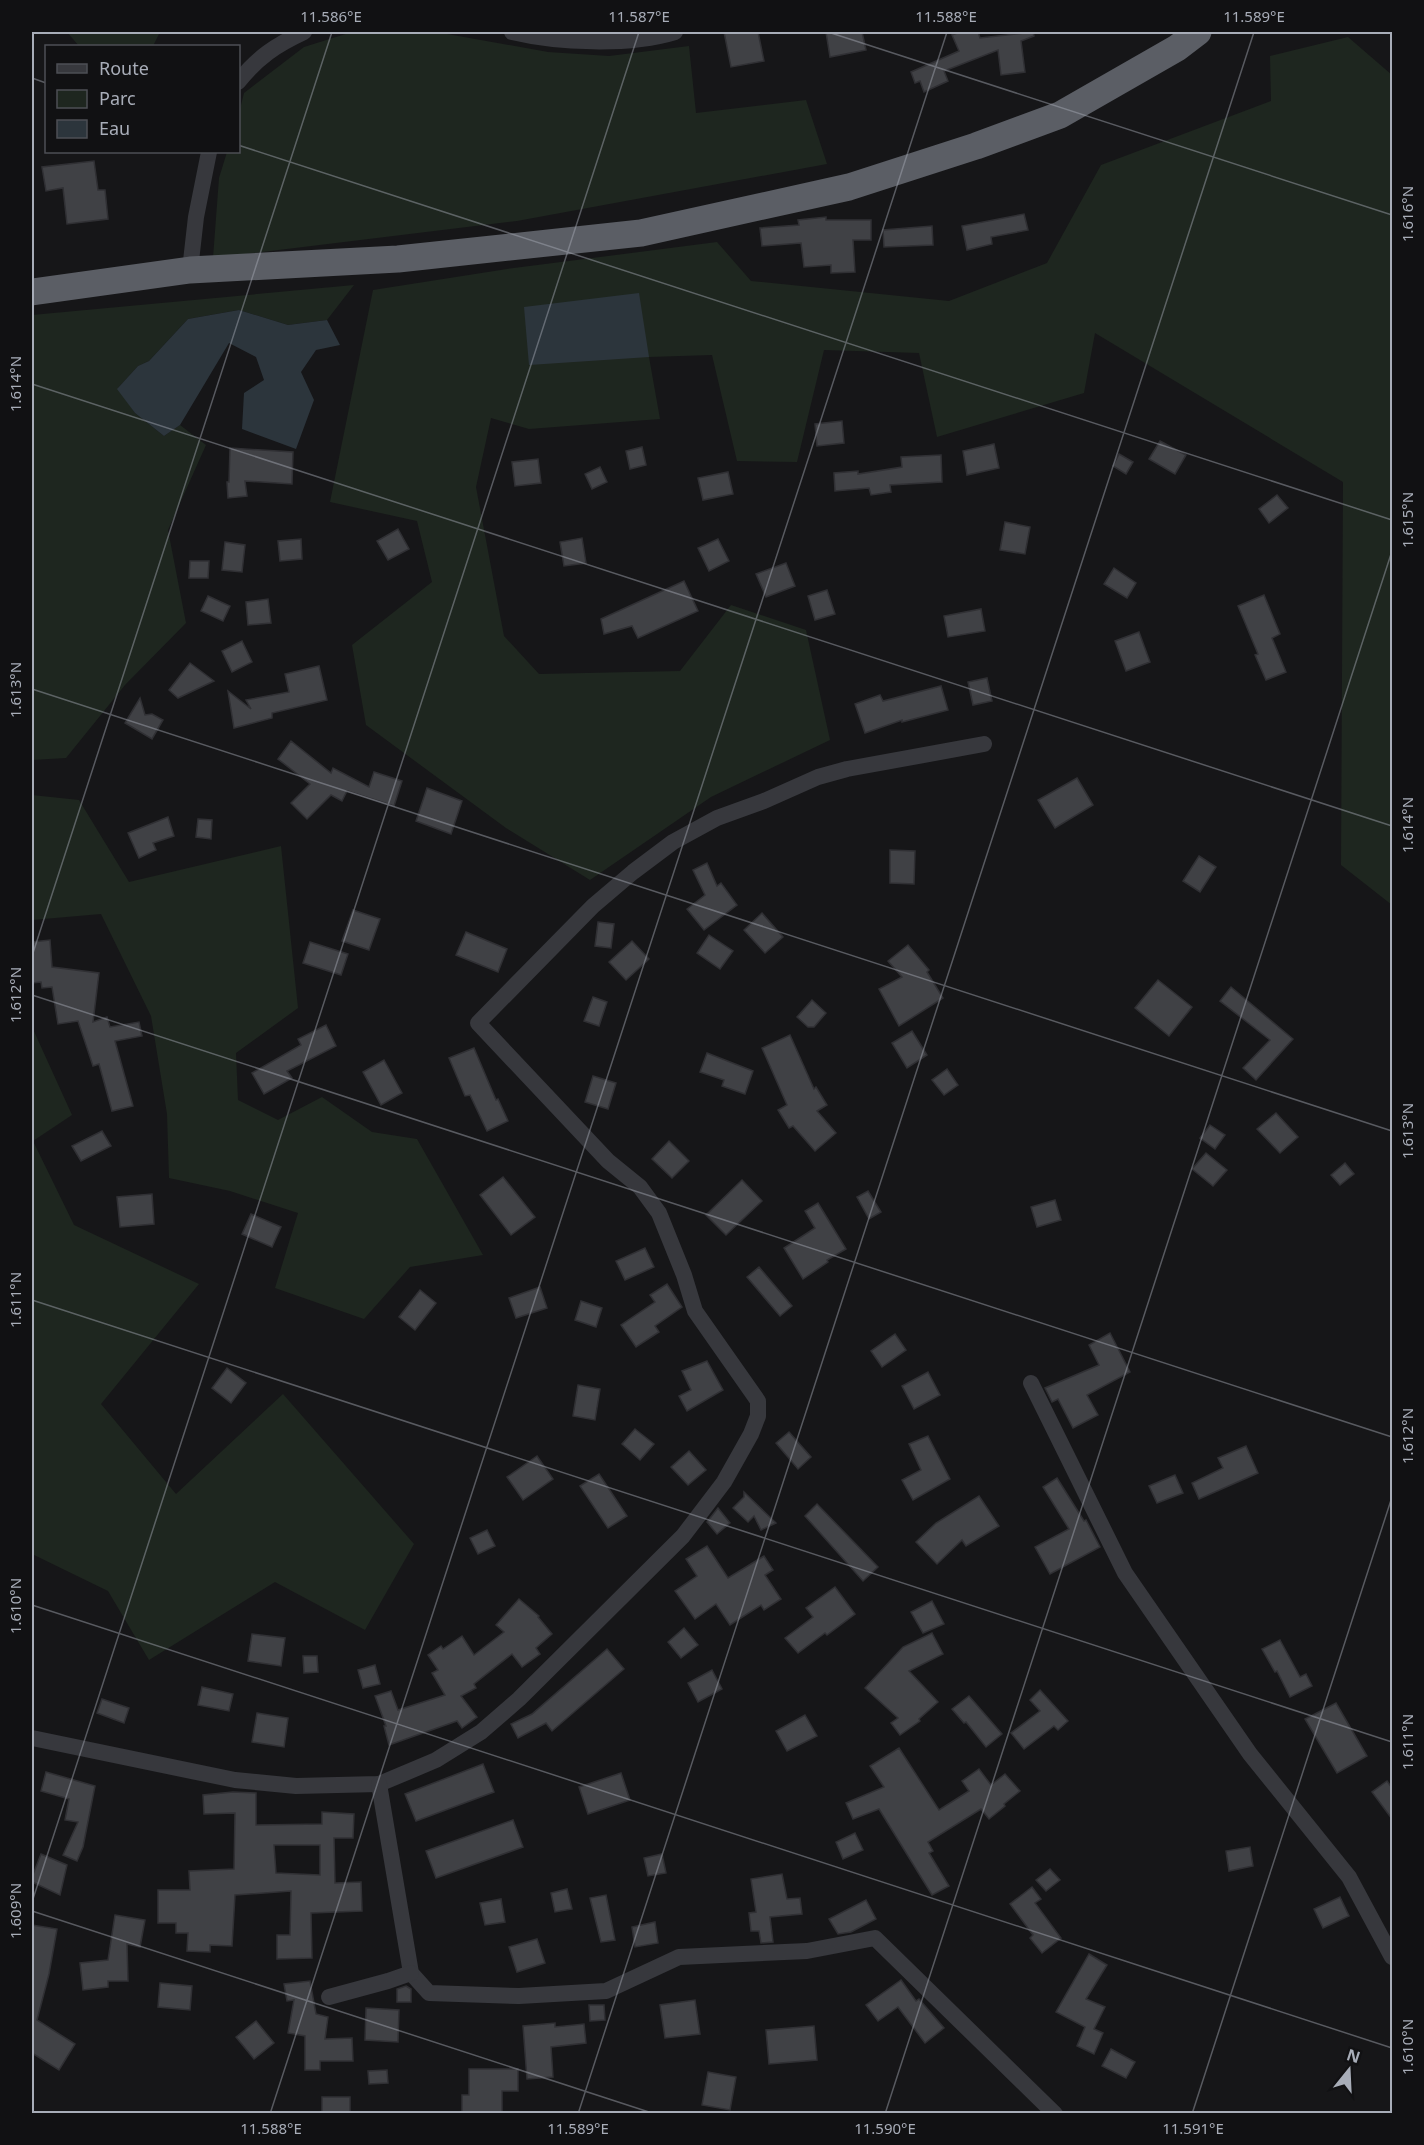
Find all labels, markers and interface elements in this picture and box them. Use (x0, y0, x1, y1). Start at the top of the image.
text: 11.586°E (300, 6, 362, 26)
text: 11.587°E (608, 6, 670, 26)
text: 11.588°E (915, 6, 977, 26)
text: 11.589°E (1223, 6, 1285, 26)
legend (45, 45, 240, 153)
text: Route (99, 56, 149, 80)
text: Parc (99, 86, 136, 110)
text: Eau (99, 116, 130, 140)
text: 1.616°N (1397, 186, 1417, 242)
text: 1.614°N (5, 356, 25, 412)
text: 1.615°N (1397, 492, 1417, 548)
text: 1.613°N (5, 662, 25, 718)
text: 1.614°N (1397, 797, 1417, 853)
text: 1.612°N (5, 967, 25, 1023)
text: 1.613°N (1397, 1103, 1417, 1159)
text: 1.611°N (5, 1272, 25, 1328)
text: 1.612°N (1397, 1408, 1417, 1464)
text: 1.610°N (5, 1578, 25, 1634)
text: 1.611°N (1397, 1714, 1417, 1770)
text: 1.609°N (5, 1883, 25, 1939)
text: 1.610°N (1397, 2019, 1417, 2075)
north arrow (1319, 2040, 1379, 2100)
text: N (1344, 2043, 1363, 2068)
text: 11.588°E (240, 2118, 302, 2138)
text: 11.589°E (547, 2118, 609, 2138)
text: 11.590°E (854, 2118, 916, 2138)
text: 11.591°E (1162, 2118, 1224, 2138)

